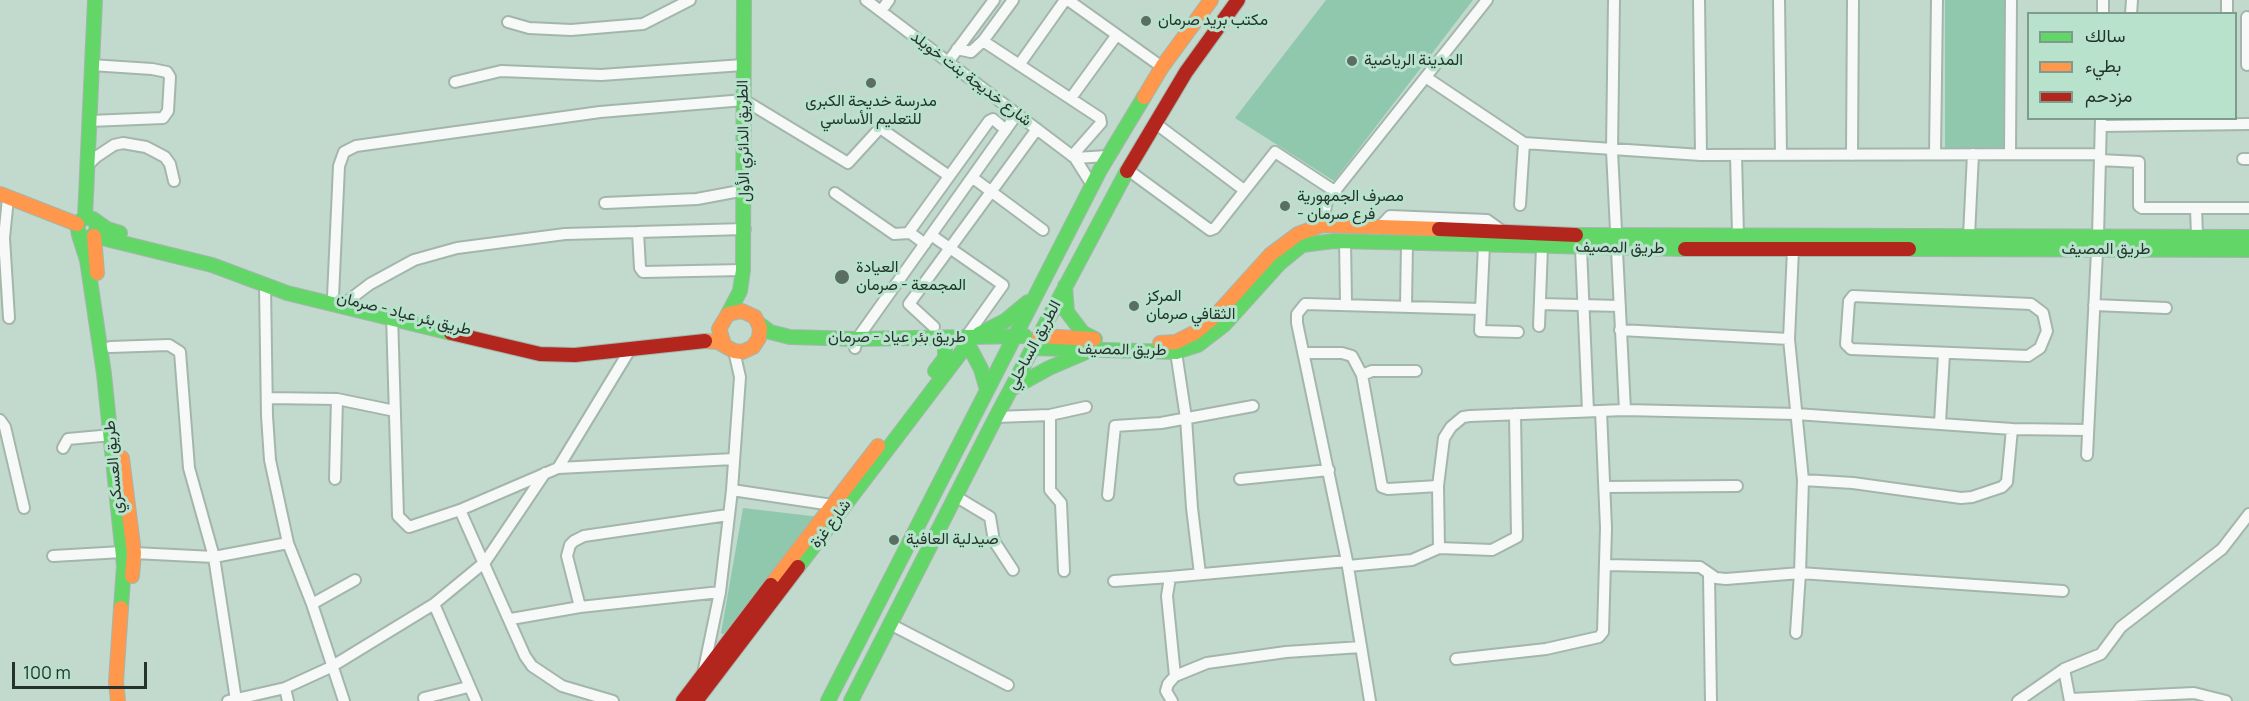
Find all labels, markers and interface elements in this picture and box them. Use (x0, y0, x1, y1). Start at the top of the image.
place label: مكتب بريد صرمان (1158, 11, 1268, 31)
legend (2027, 12, 2237, 120)
marker: مكتب بريد صرمان (1139, 14, 1153, 28)
text: سالك (2085, 23, 2125, 47)
street label: شارع خديجة بنت خويلد (907, 27, 1035, 131)
place label: المدينة الرياضية (1364, 51, 1463, 71)
text: بطيء (2085, 53, 2121, 77)
marker: المدينة الرياضية (1345, 54, 1359, 68)
marker: مدرسة خديجة الكبرى للتعليم الأساسي (864, 76, 878, 90)
street label: الطريق الدائري الأول (733, 80, 755, 202)
text: مزدحم (2085, 83, 2132, 107)
place label: مدرسة خديجة الكبرى للتعليم الأساسي (805, 92, 937, 130)
place label: مصرف الجمهورية - فرع صرمان (1297, 187, 1404, 225)
marker: مصرف الجمهورية - فرع صرمان (1278, 199, 1292, 213)
street label: طريق المصيف (1575, 238, 1665, 258)
street label: طريق المصيف (2061, 240, 2151, 260)
place label: العيادة المجمعة - صرمان (856, 258, 966, 296)
marker: العيادة المجمعة - صرمان (833, 268, 851, 286)
place label: المركز الثقافي صرمان (1146, 287, 1235, 325)
street label: طريق بئر عياد - صرمان (335, 288, 473, 340)
street label: الطريق الساحلي (1003, 297, 1065, 393)
marker: المركز الثقافي صرمان (1127, 299, 1141, 313)
street label: طريق بئر عياد - صرمان (828, 328, 966, 348)
street label: طريق المصيف (1077, 340, 1167, 360)
street label: طريق العسكري (100, 419, 128, 515)
street label: شارع غزة (806, 496, 856, 552)
place label: صيدلية العافية (906, 530, 999, 550)
marker: صيدلية العافية (887, 533, 901, 547)
scale bar (15, 650, 150, 688)
text: 100 m (23, 660, 71, 684)

